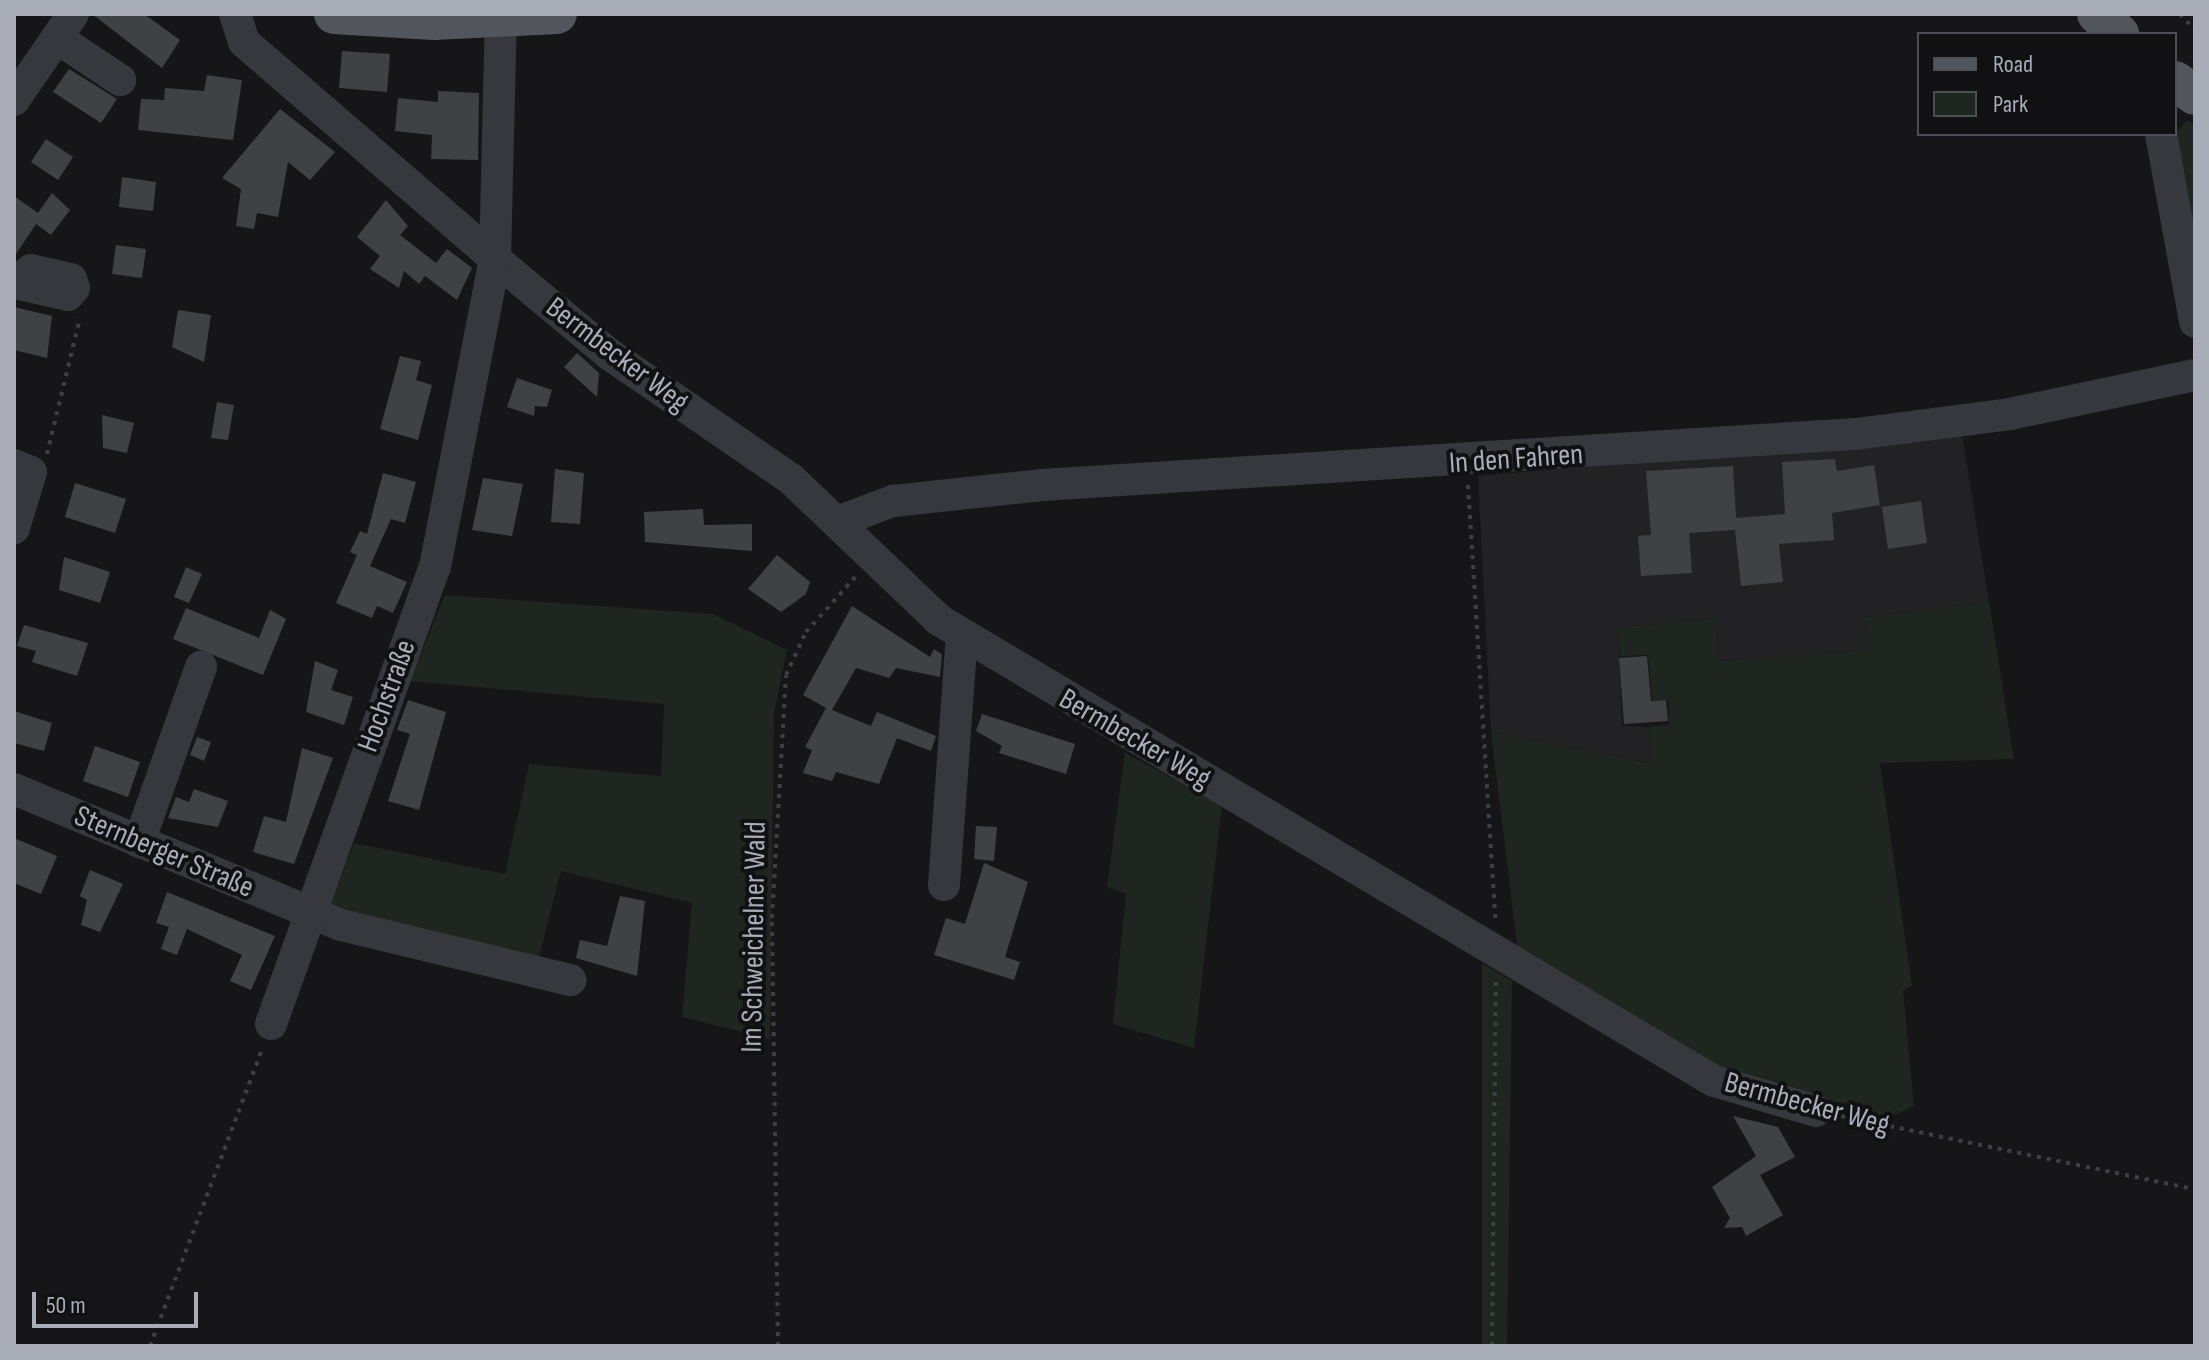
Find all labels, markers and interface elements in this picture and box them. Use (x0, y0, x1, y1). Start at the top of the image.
legend (1917, 32, 2177, 136)
text: Road (1993, 50, 2033, 79)
text: Park (1993, 90, 2028, 119)
street label: Bermbecker Weg (539, 290, 695, 420)
street label: In den Fahren (1448, 436, 1584, 482)
street label: Hochstraße (350, 635, 424, 757)
street label: Bermbecker Weg (1053, 681, 1217, 797)
street label: Sternberger Straße (69, 798, 259, 906)
street label: Im Schweichelner Wald (734, 821, 774, 1053)
street label: Bermbecker Weg (1721, 1065, 1893, 1143)
scale bar (36, 1276, 202, 1326)
text: 50 m (46, 1291, 86, 1320)

